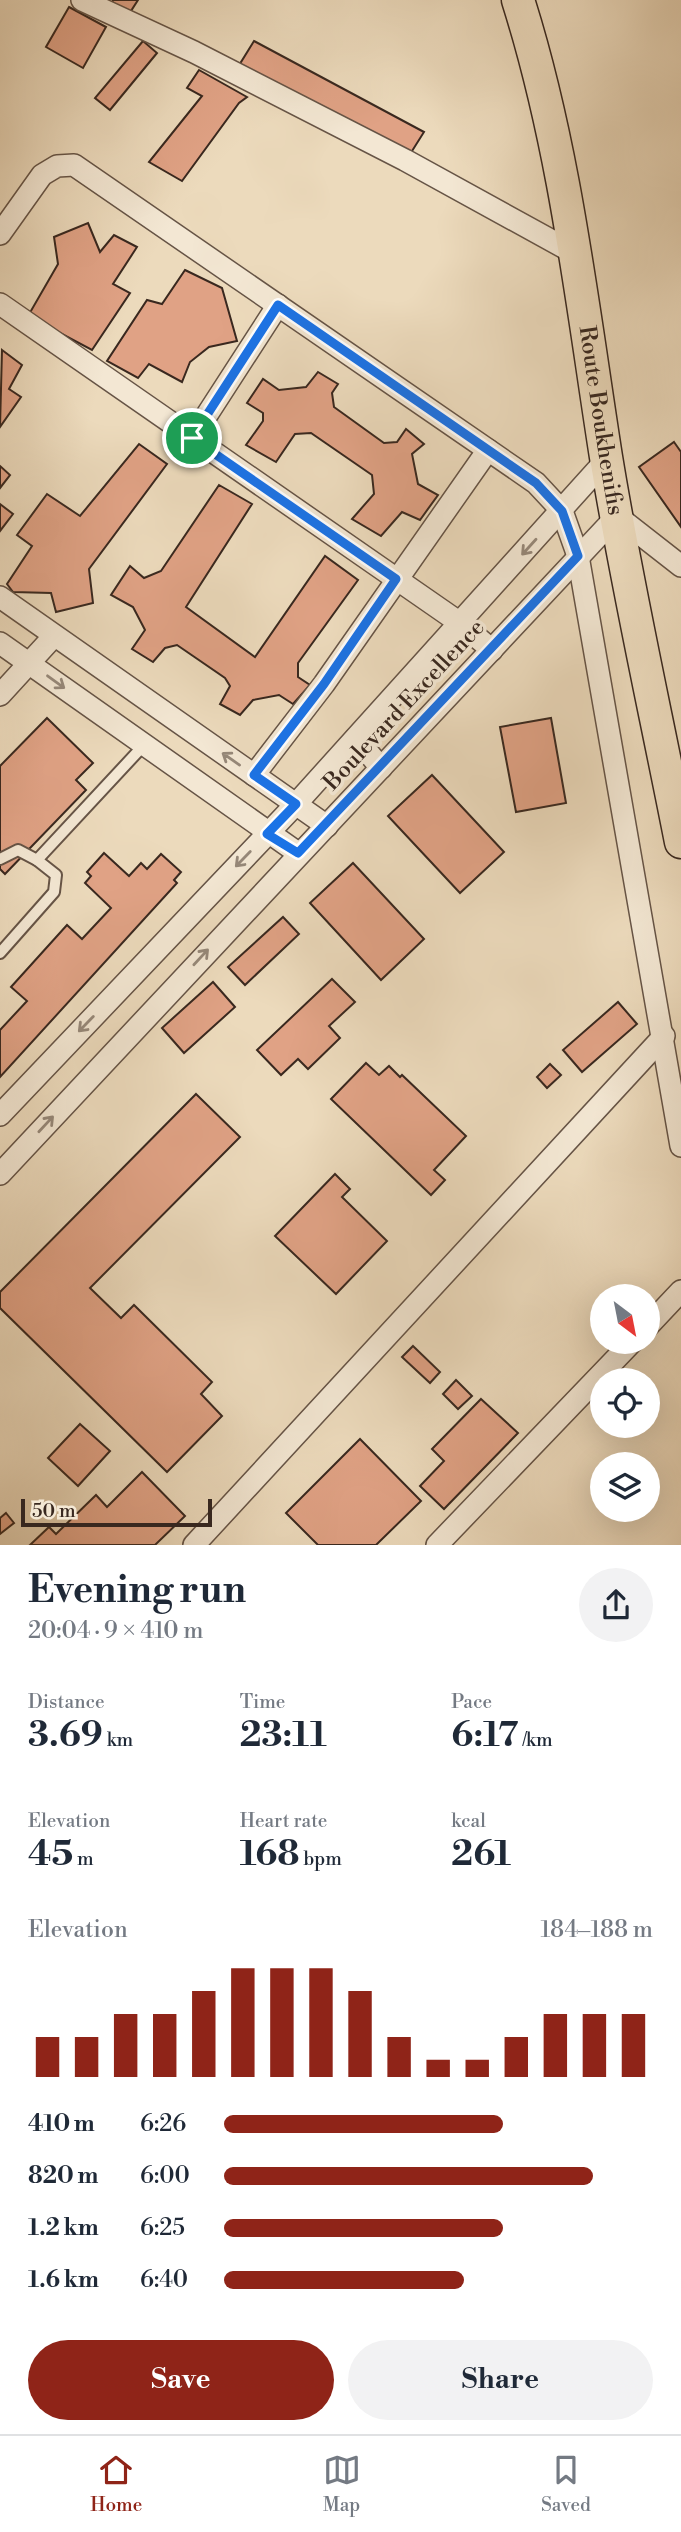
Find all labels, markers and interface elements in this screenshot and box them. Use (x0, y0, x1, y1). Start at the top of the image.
street label: Route Boukhenifis (573, 324, 630, 517)
pin (162, 408, 222, 468)
icon: arrive (173, 419, 211, 457)
one-way arrow (521, 538, 537, 556)
street label: Boulevard Excellence (317, 614, 490, 797)
one-way arrow (46, 675, 65, 689)
one-way arrow (222, 752, 241, 766)
one-way arrow (234, 851, 251, 868)
one-way arrow (193, 949, 210, 966)
one-way arrow (78, 1016, 95, 1033)
one-way arrow (38, 1116, 55, 1133)
north arrow (590, 1284, 660, 1354)
map controls (590, 1284, 660, 1522)
button: locate (590, 1368, 660, 1438)
button: layers (590, 1452, 660, 1522)
scale bar (21, 1496, 212, 1528)
text: 50 m (32, 1499, 76, 1523)
text: Evening run (28, 1567, 246, 1614)
button: share (579, 1568, 653, 1642)
text: 20:04 · 9 × 410 m (28, 1617, 204, 1645)
text: Distance (28, 1690, 105, 1714)
text: Time (240, 1690, 285, 1714)
text: Pace (451, 1690, 492, 1714)
text: 3.69 (28, 1714, 103, 1757)
text: 23:11 (240, 1714, 327, 1757)
text: 6:17 (451, 1714, 518, 1757)
text: km (103, 1728, 133, 1752)
text: /km (518, 1728, 553, 1752)
text: Elevation (28, 1809, 110, 1833)
text: Heart rate (240, 1809, 327, 1833)
text: kcal (451, 1809, 486, 1833)
text: 45 (28, 1833, 73, 1876)
text: 168 (240, 1833, 300, 1876)
text: 261 (451, 1833, 511, 1876)
text: m (73, 1847, 94, 1871)
text: bpm (300, 1847, 342, 1871)
text: Elevation (28, 1916, 128, 1944)
text: 184–188 m (540, 1916, 653, 1944)
text: 410 m (28, 2110, 95, 2138)
text: 6:26 (140, 2110, 186, 2138)
text: 820 m (28, 2162, 98, 2190)
text: 6:00 (140, 2162, 190, 2190)
text: 1.2 km (28, 2214, 99, 2242)
text: 6:25 (140, 2214, 185, 2242)
text: 1.6 km (28, 2266, 99, 2294)
text: 6:40 (140, 2266, 188, 2294)
button: Save (28, 2340, 334, 2420)
button: Share (348, 2340, 653, 2420)
tab: Home (90, 2451, 142, 2517)
tab: Map (323, 2451, 361, 2517)
tab: Saved (541, 2451, 591, 2517)

